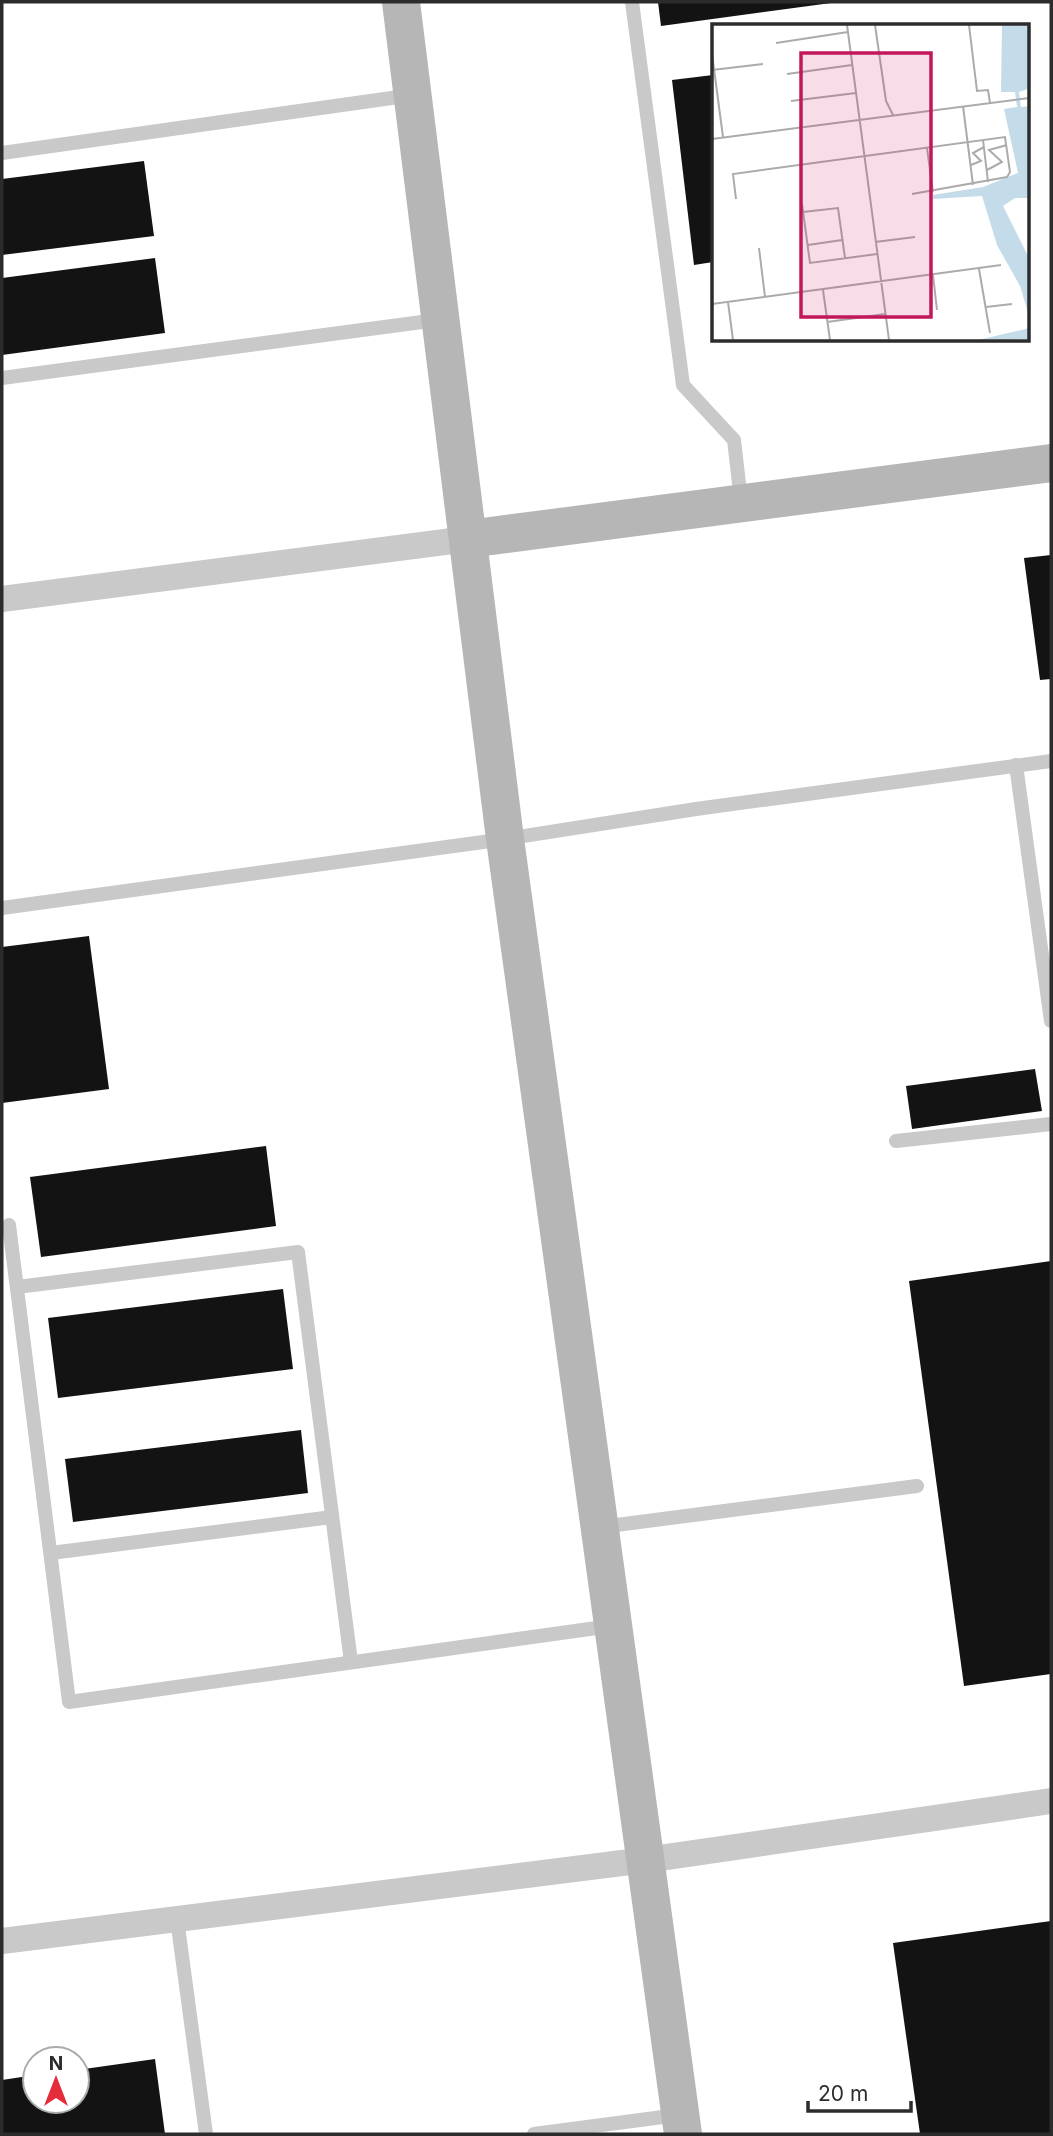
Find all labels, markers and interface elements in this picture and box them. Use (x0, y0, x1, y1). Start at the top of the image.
inset map (712, 24, 1028, 341)
north arrow (21, 2045, 91, 2115)
text: N (49, 2052, 63, 2075)
scale bar (808, 2070, 911, 2114)
text: 20 m (818, 2081, 868, 2106)

